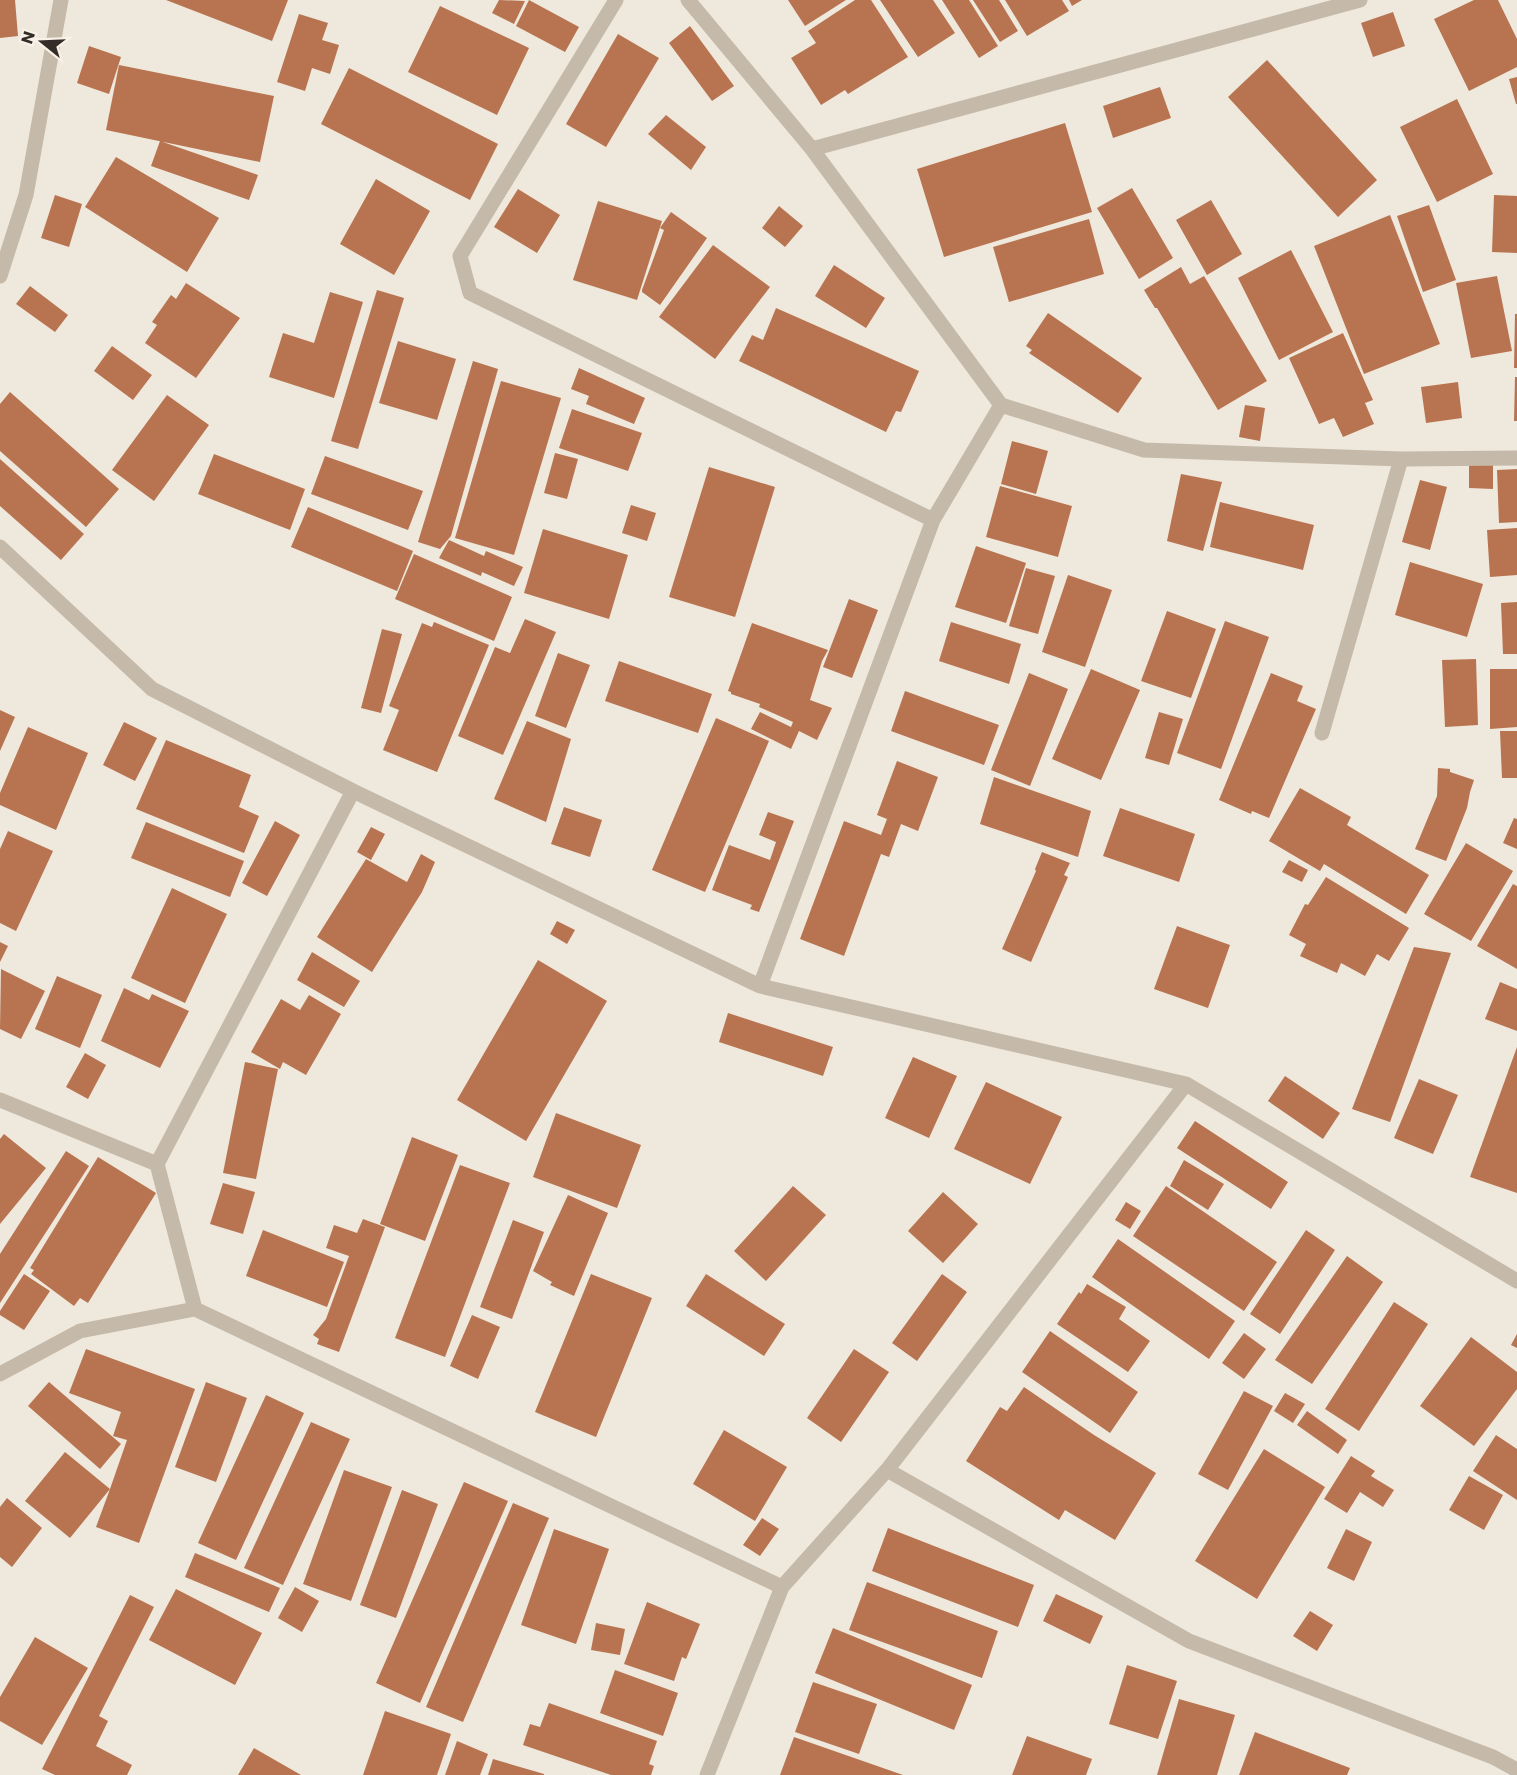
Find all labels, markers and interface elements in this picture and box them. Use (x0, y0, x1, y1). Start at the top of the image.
north arrow (12, 12, 72, 72)
text: N (15, 28, 41, 47)

